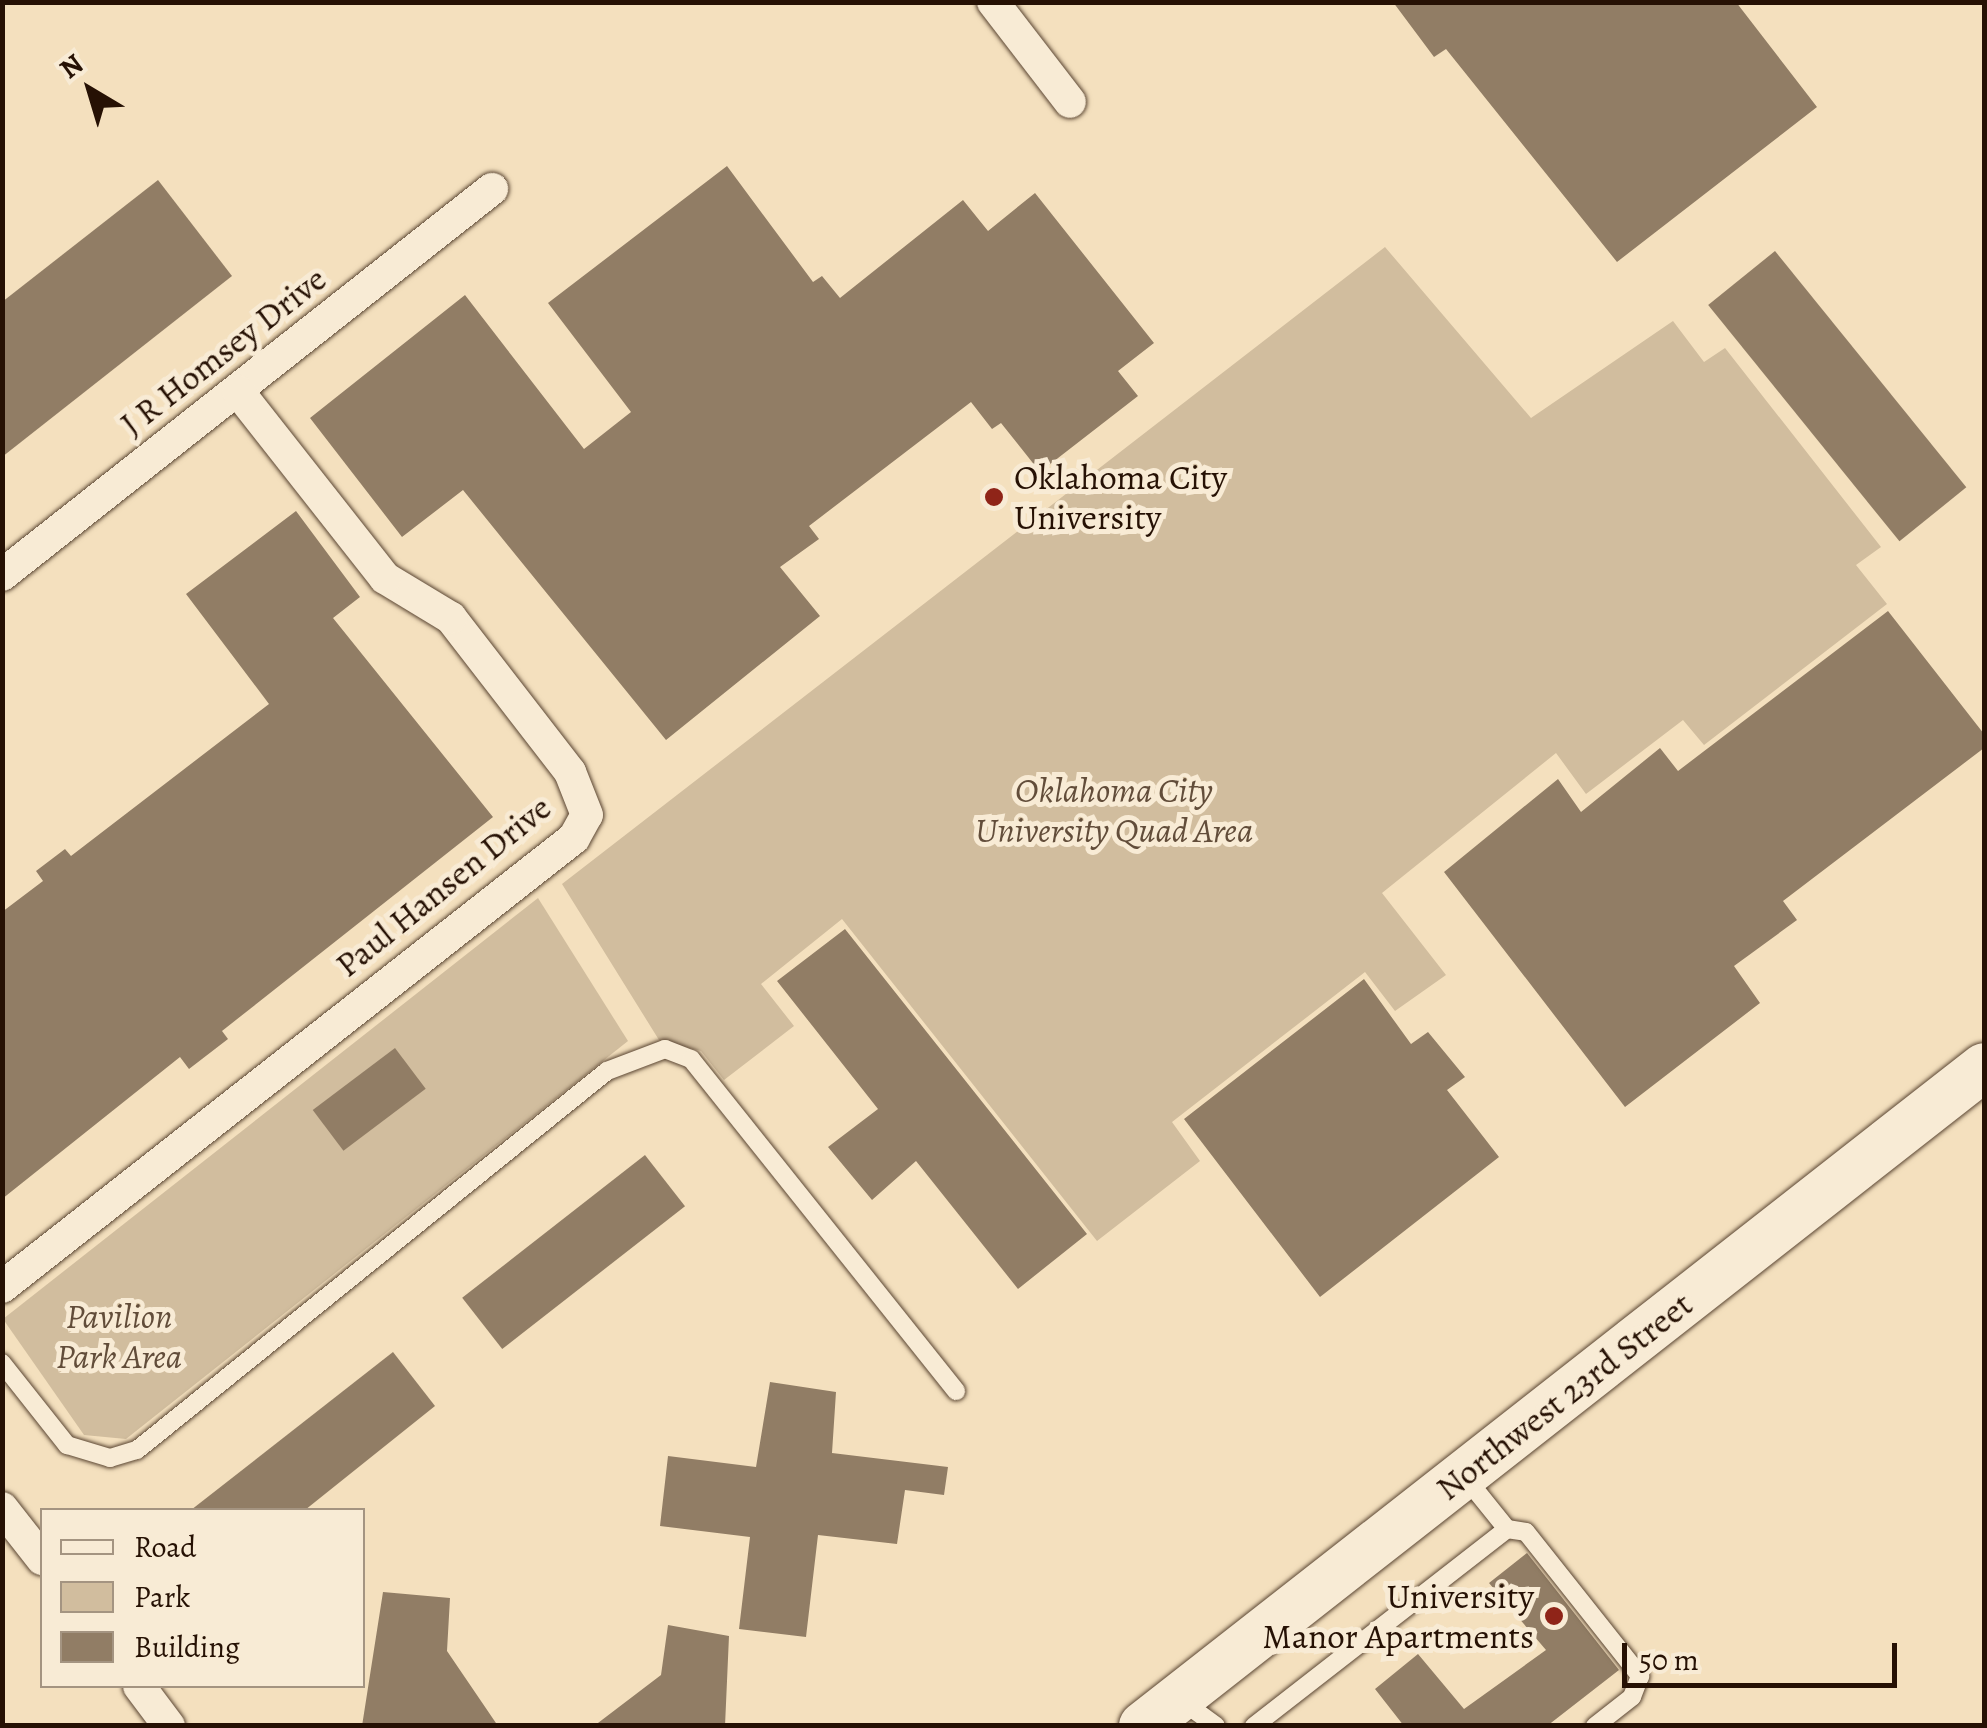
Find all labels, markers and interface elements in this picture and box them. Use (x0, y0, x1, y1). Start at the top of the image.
north arrow (40, 40, 140, 140)
text: N (52, 45, 91, 88)
street label: J R Homsey Drive (112, 258, 334, 444)
place label: Oklahoma City University (1014, 456, 1227, 538)
marker: Oklahoma City University (983, 486, 1005, 508)
park label: Oklahoma City University Quad Area (975, 769, 1253, 851)
street label: Paul Hansen Drive (327, 786, 559, 986)
street label: Northwest 23rd Street (1428, 1283, 1700, 1509)
park label: Pavilion Park Area (56, 1295, 182, 1377)
legend (40, 1508, 365, 1688)
text: Road (134, 1527, 196, 1567)
place label: University Manor Apartments (1262, 1575, 1534, 1657)
text: Park (134, 1577, 190, 1617)
marker: University Manor Apartments (1543, 1605, 1565, 1627)
scale bar (1627, 1623, 1902, 1685)
text: Building (134, 1627, 240, 1667)
text: 50 m (1639, 1640, 1699, 1680)

